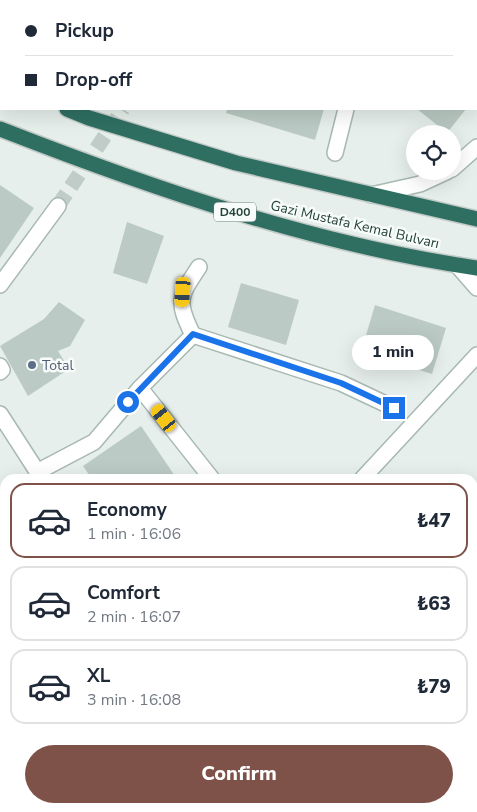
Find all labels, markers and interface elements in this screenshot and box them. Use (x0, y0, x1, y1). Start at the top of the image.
text: Pickup (55, 18, 114, 44)
text: Drop-off (55, 67, 132, 93)
map controls (406, 125, 461, 180)
button: locate (406, 125, 461, 180)
street label: Gazi Mustafa Kemal Bulvarı (269, 196, 441, 253)
road number: D400 (214, 202, 256, 222)
car (174, 277, 191, 307)
callout: 1 min (353, 336, 435, 370)
text: 1 min (372, 341, 414, 363)
place label: Total (42, 356, 74, 375)
marker: Total (26, 359, 38, 371)
route start (117, 391, 139, 413)
route end (383, 397, 405, 419)
car (148, 402, 179, 434)
text: Economy (87, 497, 167, 523)
icon: car (27, 498, 72, 543)
text: ₺47 (417, 508, 451, 534)
text: 1 min · 16:06 (87, 523, 181, 545)
text: Comfort (87, 580, 160, 606)
icon: car (27, 581, 72, 626)
text: ₺63 (417, 591, 451, 617)
text: 2 min · 16:07 (87, 606, 181, 628)
text: XL (87, 663, 110, 689)
icon: car (27, 664, 72, 709)
text: ₺79 (417, 674, 451, 700)
text: 3 min · 16:08 (87, 689, 181, 711)
button: Confirm (25, 745, 453, 803)

